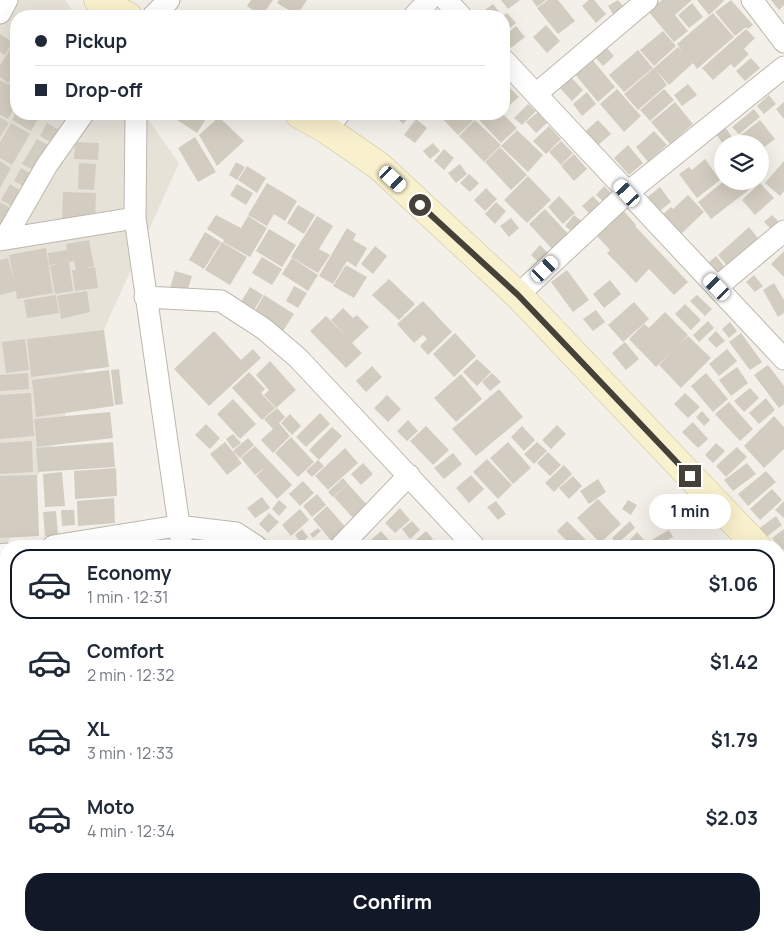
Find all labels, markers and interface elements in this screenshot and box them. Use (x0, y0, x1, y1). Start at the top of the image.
text: Pickup (65, 28, 127, 54)
text: Drop-off (65, 77, 142, 103)
map controls (714, 135, 769, 190)
button: layers (714, 135, 769, 190)
car (376, 163, 409, 195)
car (611, 177, 642, 209)
route start (409, 194, 431, 216)
car (528, 253, 561, 285)
car (701, 271, 732, 303)
route end (679, 465, 701, 487)
callout: 1 min (649, 494, 731, 528)
text: 1 min (670, 500, 710, 522)
text: Economy (87, 560, 171, 586)
icon: car (27, 562, 72, 607)
text: $1.06 (708, 571, 758, 597)
text: 1 min · 12:31 (87, 586, 169, 608)
text: Comfort (87, 638, 164, 664)
icon: car (27, 640, 72, 685)
text: $1.42 (710, 649, 758, 675)
text: 2 min · 12:32 (87, 664, 174, 686)
text: XL (87, 716, 110, 742)
icon: car (27, 718, 72, 763)
text: $1.79 (711, 727, 758, 753)
text: 3 min · 12:33 (87, 742, 174, 764)
text: Moto (87, 794, 134, 820)
icon: car (27, 796, 72, 841)
text: $2.03 (705, 805, 758, 831)
text: 4 min · 12:34 (87, 820, 175, 842)
button: Confirm (25, 873, 760, 931)

